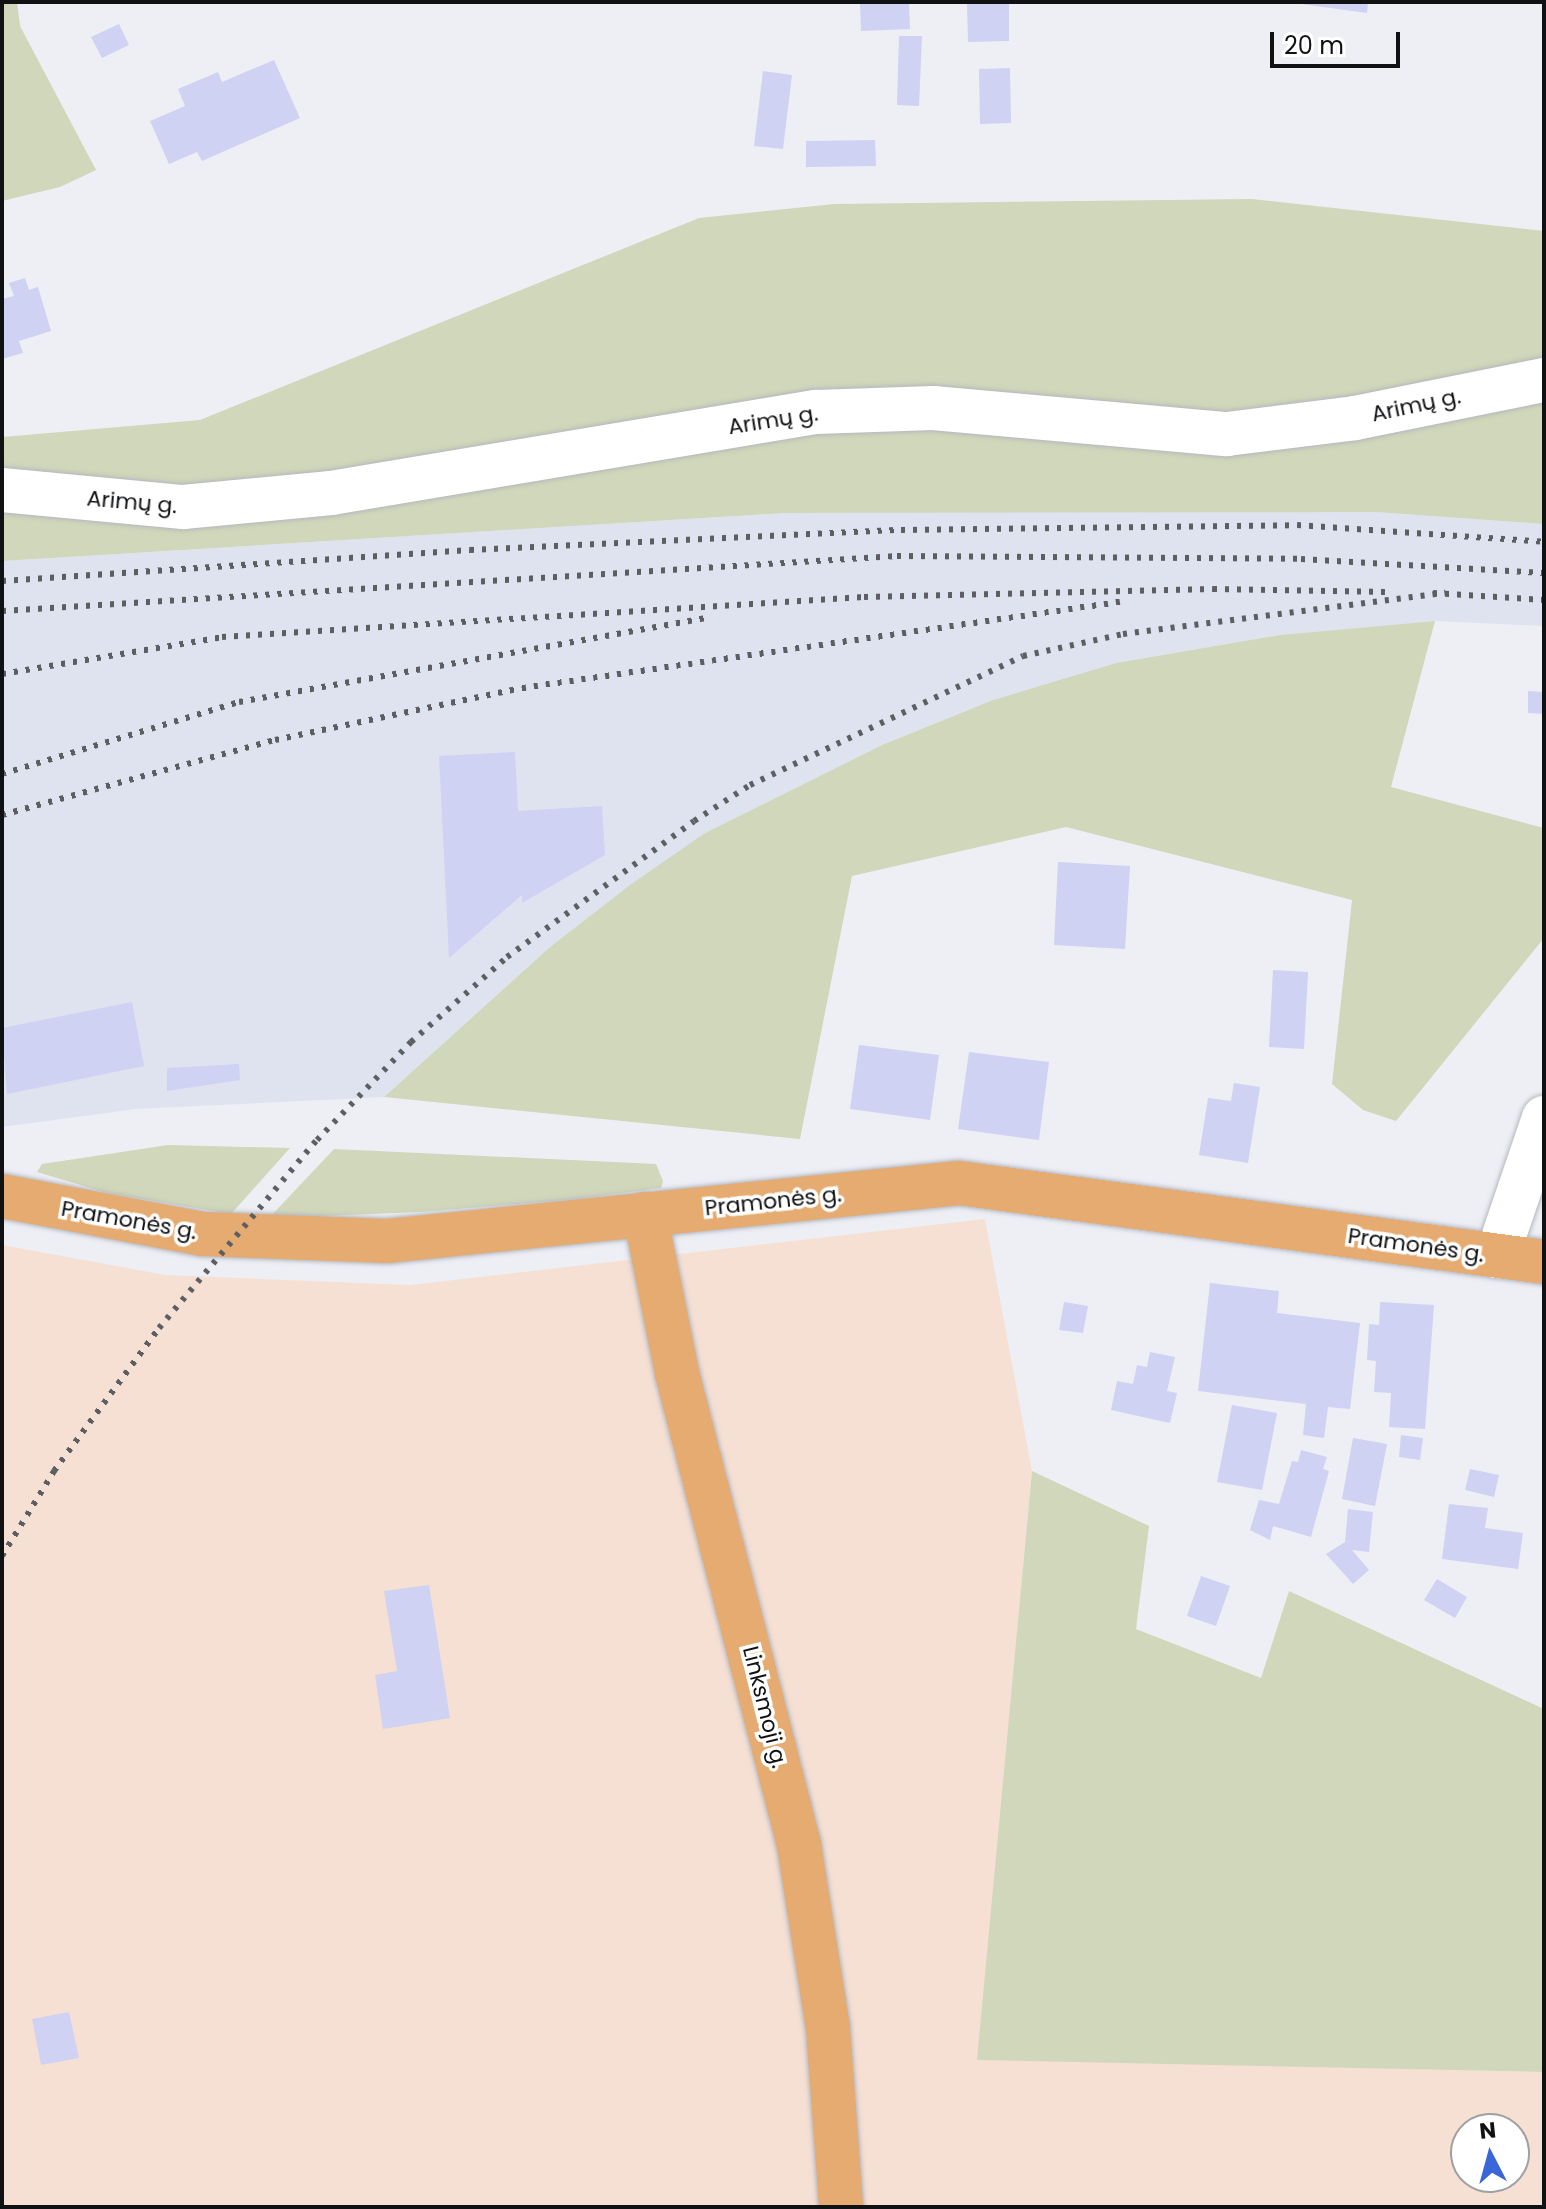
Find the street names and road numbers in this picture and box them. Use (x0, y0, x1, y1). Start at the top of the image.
street label: Arimų g. (1369, 383, 1463, 427)
street label: Arimų g. (726, 400, 820, 440)
street label: Arimų g. (86, 485, 178, 519)
street label: Pramonės g. (703, 1181, 843, 1221)
street label: Pramonės g. (59, 1195, 199, 1245)
street label: Pramonės g. (1346, 1222, 1486, 1268)
street label: Linksmoji g. (737, 1643, 793, 1771)

